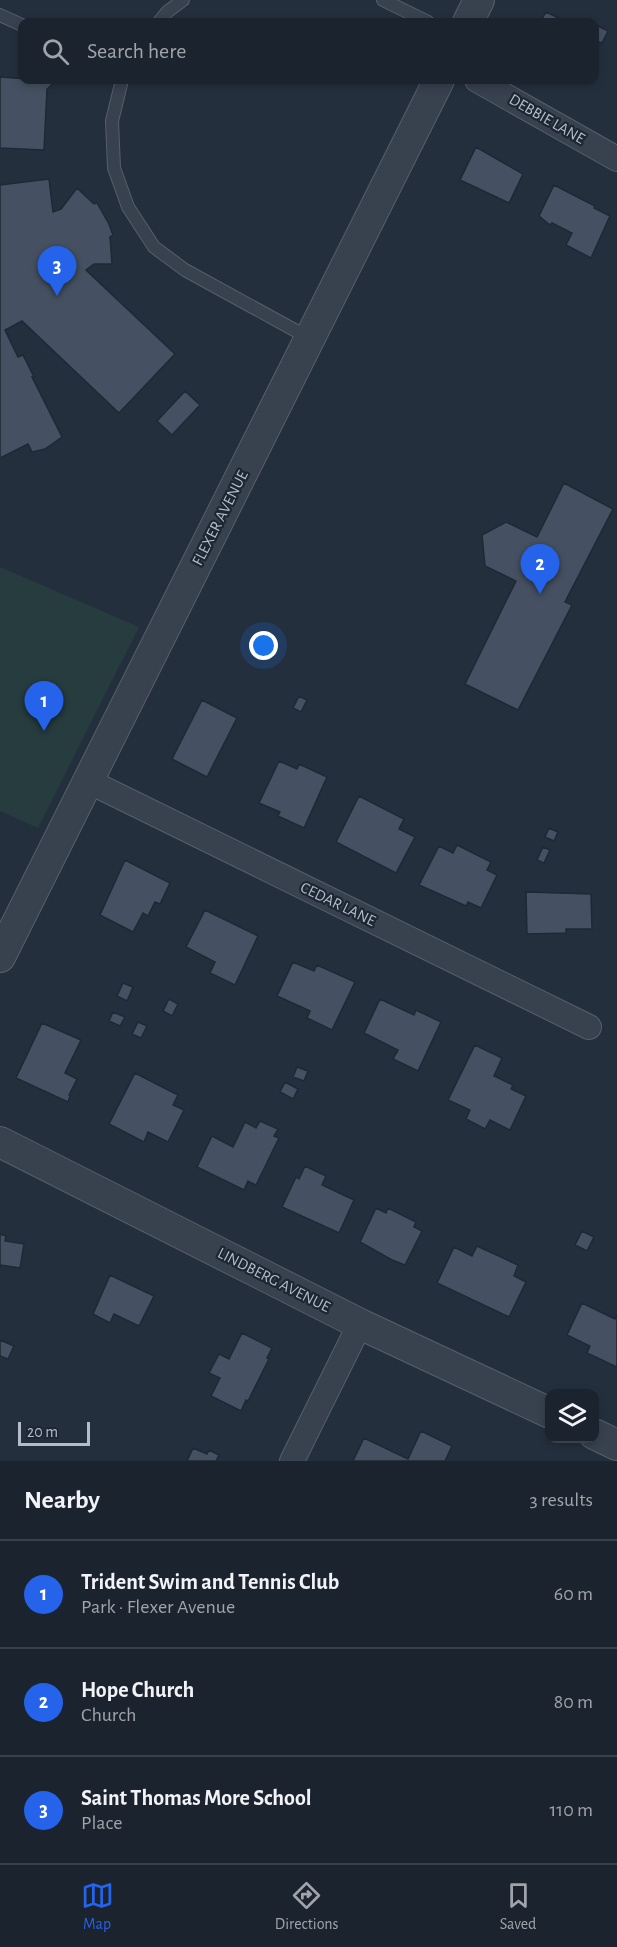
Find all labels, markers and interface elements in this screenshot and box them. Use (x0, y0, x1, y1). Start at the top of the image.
search box (18, 18, 599, 84)
icon: search (39, 35, 72, 68)
text: Search here (87, 40, 186, 62)
street label: DEBBIE LANE (506, 91, 588, 147)
pin: 3 (38, 246, 76, 296)
street label: FLEXER AVENUE (189, 468, 251, 568)
pin: 2 (520, 544, 560, 594)
your location (249, 631, 278, 660)
pin: 1 (24, 682, 63, 731)
street label: CEDAR LANE (298, 879, 378, 929)
street label: LINDBERG AVENUE (215, 1245, 333, 1315)
map controls (545, 1389, 599, 1443)
button: layers (545, 1389, 599, 1443)
scale bar (18, 1419, 90, 1446)
text: 20 m (27, 1424, 58, 1440)
text: Nearby (24, 1487, 100, 1513)
text: 3 results (529, 1490, 593, 1510)
text: Trident Swim and Tennis Club (81, 1571, 339, 1593)
text: 1 (40, 1584, 47, 1604)
text: 60 m (554, 1584, 593, 1604)
text: Park · Flexer Avenue (81, 1597, 235, 1617)
text: Hope Church (81, 1679, 194, 1701)
text: 2 (39, 1692, 48, 1712)
text: 80 m (554, 1692, 593, 1712)
text: Church (81, 1705, 136, 1725)
text: Saint Thomas More School (81, 1787, 312, 1809)
text: 3 (39, 1800, 48, 1820)
text: 110 m (549, 1800, 593, 1820)
text: Place (81, 1813, 122, 1833)
tab: Map (81, 1879, 114, 1934)
tab: Directions (275, 1879, 339, 1934)
tab: Saved (500, 1879, 536, 1934)

